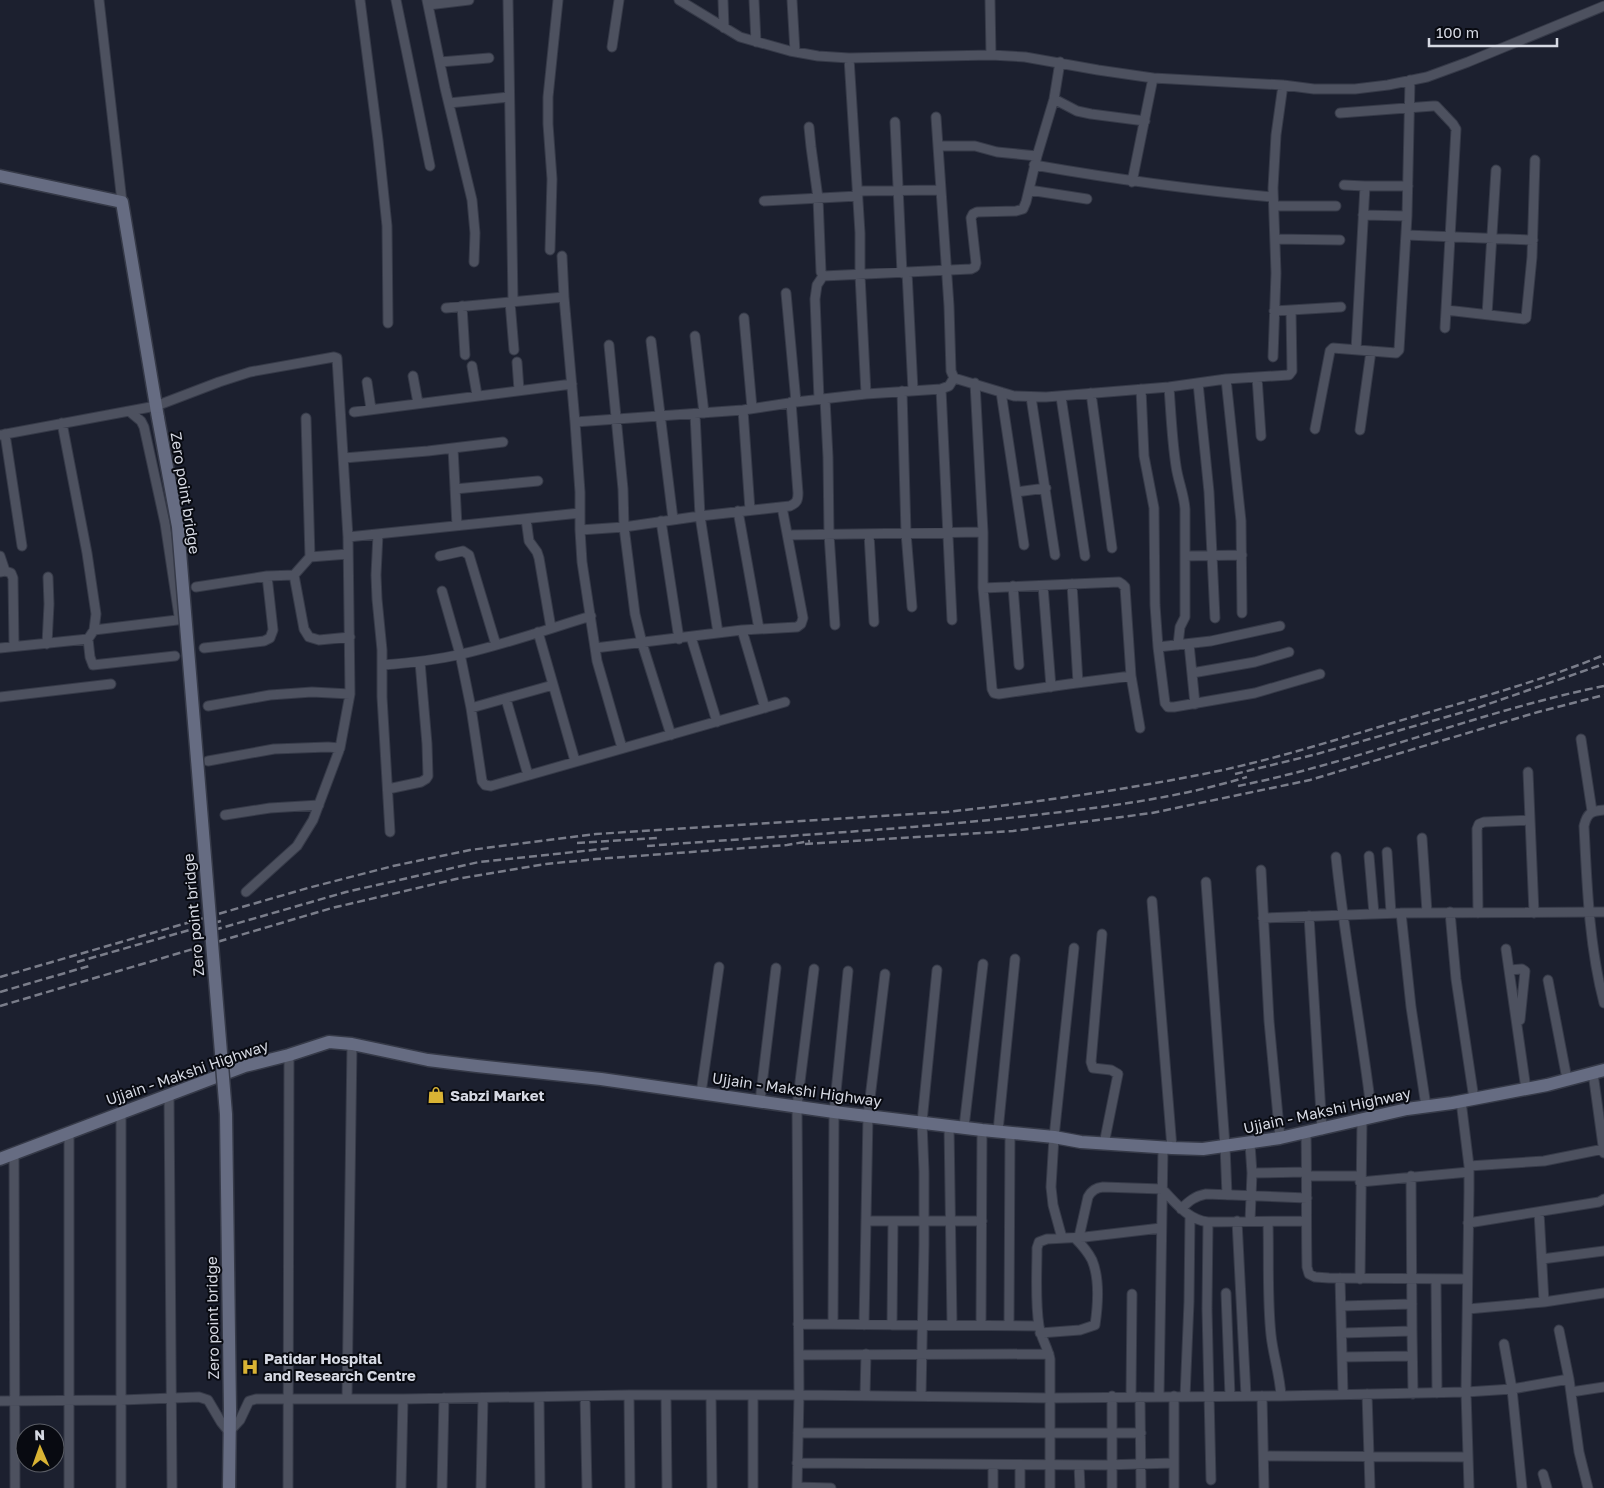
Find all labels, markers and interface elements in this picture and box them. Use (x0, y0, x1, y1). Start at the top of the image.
scale bar (1429, 15, 1556, 47)
text: 100 m (1436, 23, 1479, 41)
street label: Zero point bridge (167, 431, 205, 556)
street label: Zero point bridge (179, 853, 207, 977)
street label: Ujjain - Makshi Highway (103, 1035, 271, 1108)
street label: Ujjain - Makshi Highway (711, 1068, 883, 1110)
street label: Ujjain - Makshi Highway (1242, 1083, 1413, 1137)
shop icon: Sabzi Market (426, 1085, 446, 1105)
place label: Sabzi Market (450, 1086, 545, 1104)
street label: Zero point bridge (202, 1256, 222, 1380)
place label: Patidar Hospital and Research Centre (264, 1349, 416, 1384)
hospital icon: Patidar Hospital and Research Centre (240, 1357, 260, 1377)
north arrow (15, 1423, 65, 1473)
text: N (34, 1426, 45, 1443)

